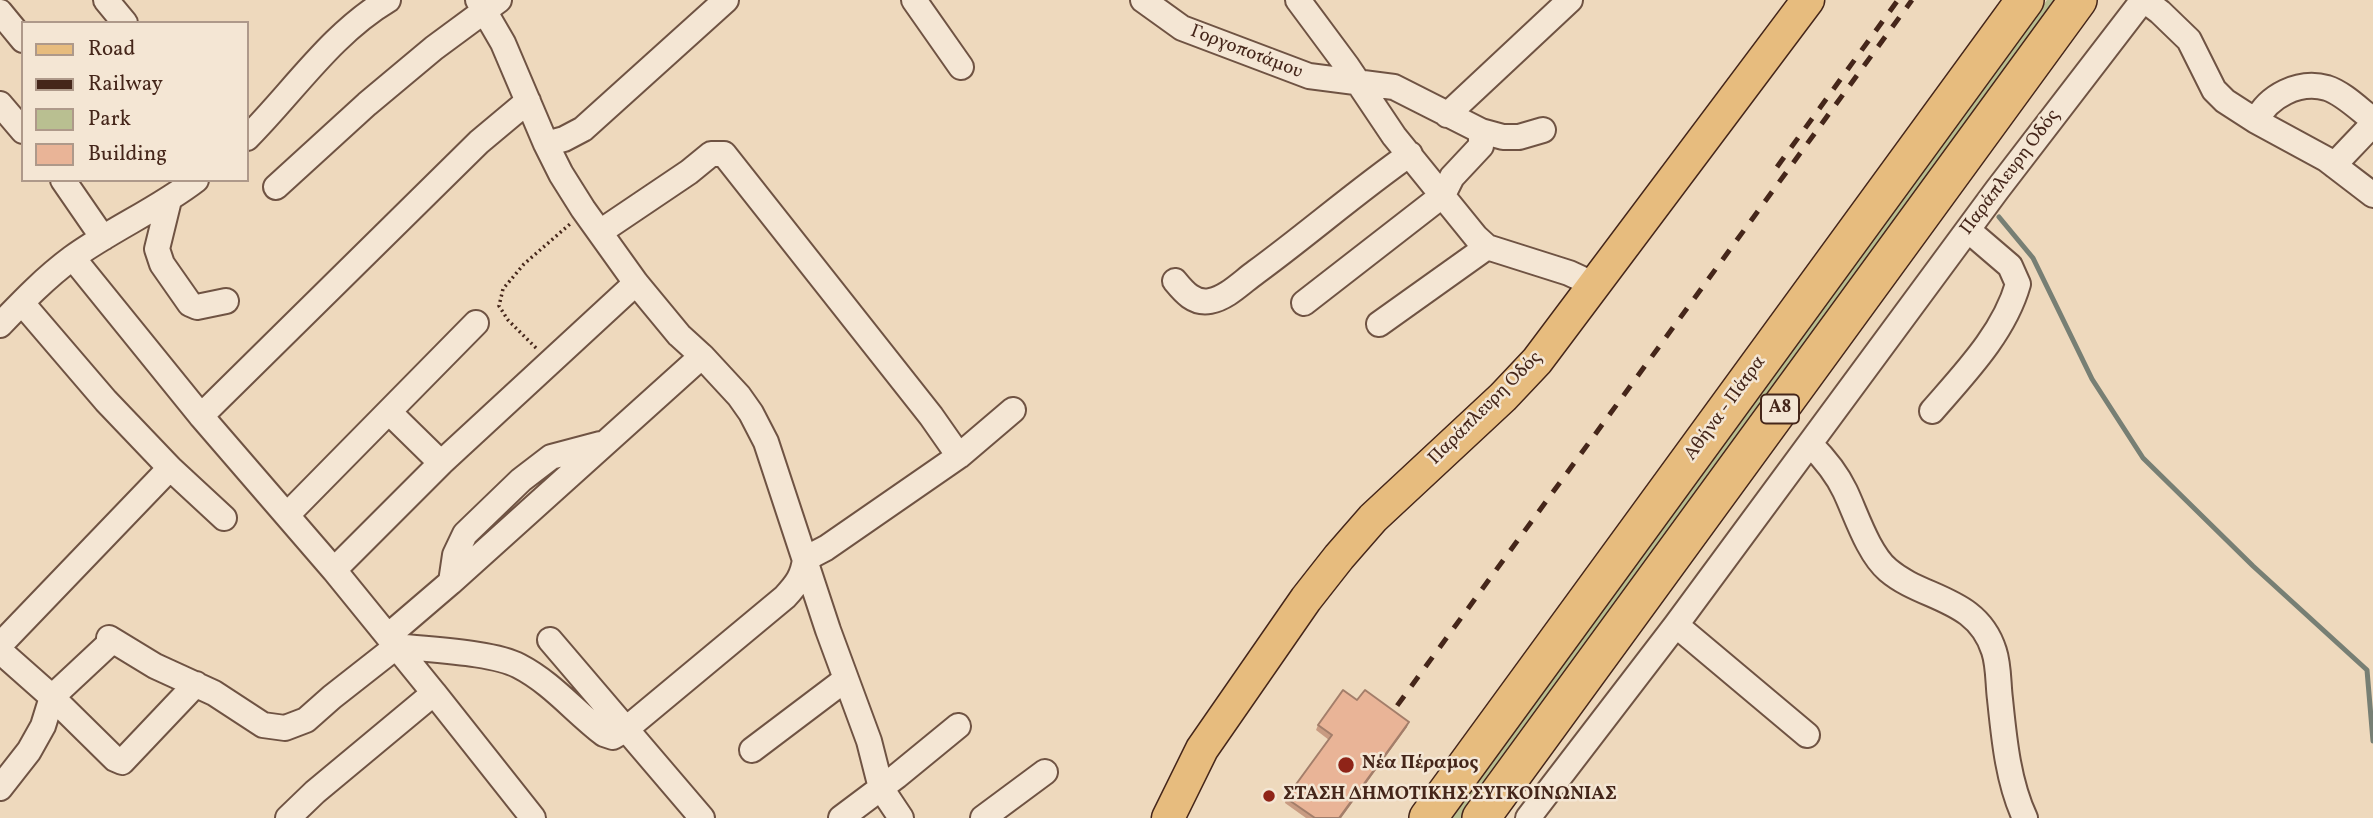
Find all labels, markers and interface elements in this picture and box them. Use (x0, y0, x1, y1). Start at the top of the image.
legend (21, 21, 248, 182)
street label: Γοργοποτάμου (1187, 21, 1305, 85)
text: Road (88, 35, 135, 64)
text: Railway (88, 70, 163, 99)
text: Park (88, 105, 131, 134)
street label: Παράπλευρη Οδός (1956, 106, 2066, 240)
text: Building (88, 140, 167, 169)
street label: Παράπλευρη Οδός (1424, 347, 1548, 471)
street label: Αθήνα - Πάτρα (1680, 352, 1772, 466)
road number: Α8 (1761, 394, 1799, 424)
place label: Νέα Πέραμος (1362, 754, 1478, 776)
marker: Νέα Πέραμος (1336, 755, 1356, 775)
place label: ΣΤΑΣΗ ΔΗΜΟΤΙΚΗΣ ΣΥΓΚΟΙΝΩΝΙΑΣ (1283, 785, 1617, 807)
marker: ΣΤΑΣΗ ΔΗΜΟΤΙΚΗΣ ΣΥΓΚΟΙΝΩΝΙΑΣ (1261, 788, 1277, 804)

